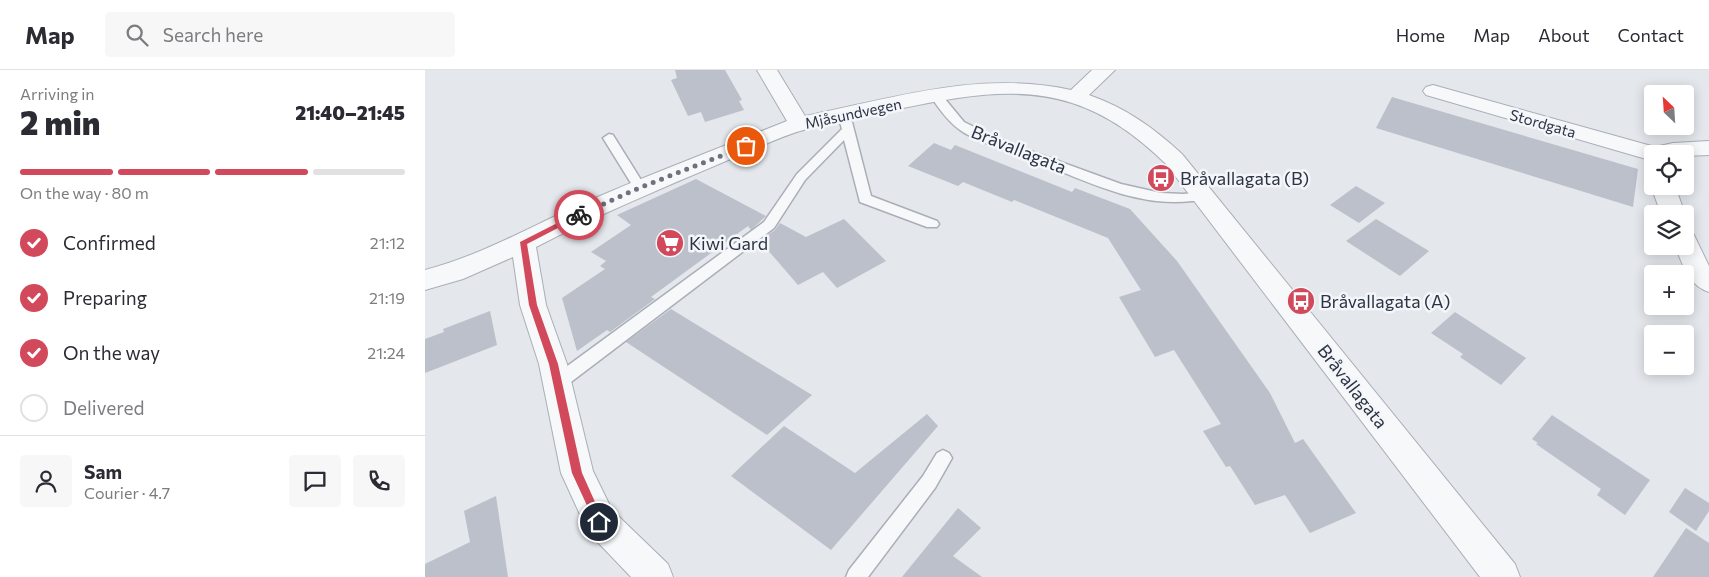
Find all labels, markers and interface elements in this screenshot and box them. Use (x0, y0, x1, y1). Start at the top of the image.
search box (105, 12, 455, 57)
text: Map (25, 20, 75, 49)
icon: search (123, 21, 151, 49)
text: Search here (163, 23, 263, 46)
text: Home (1396, 24, 1445, 46)
text: Map (1473, 24, 1510, 46)
text: About (1538, 24, 1590, 46)
text: Contact (1618, 24, 1684, 46)
text: Arriving in (20, 84, 94, 103)
north arrow (1644, 85, 1694, 135)
map controls (1644, 85, 1694, 375)
street label: Mjåsundvegen (803, 94, 903, 132)
text: 21:40–21:45 (295, 101, 405, 124)
text: 2 min (20, 102, 100, 142)
street label: Stordgata (1508, 105, 1578, 141)
street label: Bråvallagata (968, 120, 1070, 178)
pin (725, 125, 767, 167)
icon: bag (732, 132, 760, 160)
button: locate (1644, 145, 1694, 195)
bus stop icon: Bråvallagata (B) (1146, 163, 1176, 193)
place label: Bråvallagata (B) (1180, 167, 1309, 189)
text: On the way · 80 m (20, 183, 149, 202)
courier (554, 190, 604, 240)
icon: bike (565, 201, 593, 229)
button: layers (1644, 205, 1694, 255)
supermarket icon: Kiwi Gard (655, 228, 685, 258)
icon: check (20, 229, 48, 257)
text: Confirmed (63, 231, 156, 254)
place label: Kiwi Gard (689, 232, 768, 254)
text: 21:12 (370, 233, 405, 252)
button: + (1644, 265, 1694, 315)
icon: check (20, 284, 48, 312)
text: Preparing (63, 286, 147, 309)
bus stop icon: Bråvallagata (A) (1286, 286, 1316, 316)
text: 21:19 (369, 288, 405, 307)
place label: Bråvallagata (A) (1320, 290, 1450, 312)
button: − (1644, 325, 1694, 375)
icon: check (20, 339, 48, 367)
street label: Bråvallagata (1313, 340, 1393, 432)
text: On the way (63, 341, 160, 364)
text: 21:24 (367, 343, 405, 362)
text: Delivered (63, 396, 144, 419)
button: person (20, 455, 72, 507)
button: chat (289, 455, 341, 507)
button: phone (353, 455, 405, 507)
text: Sam (84, 460, 122, 483)
text: Courier · 4.7 (84, 483, 170, 502)
pin (578, 501, 620, 543)
icon: home (585, 508, 613, 536)

